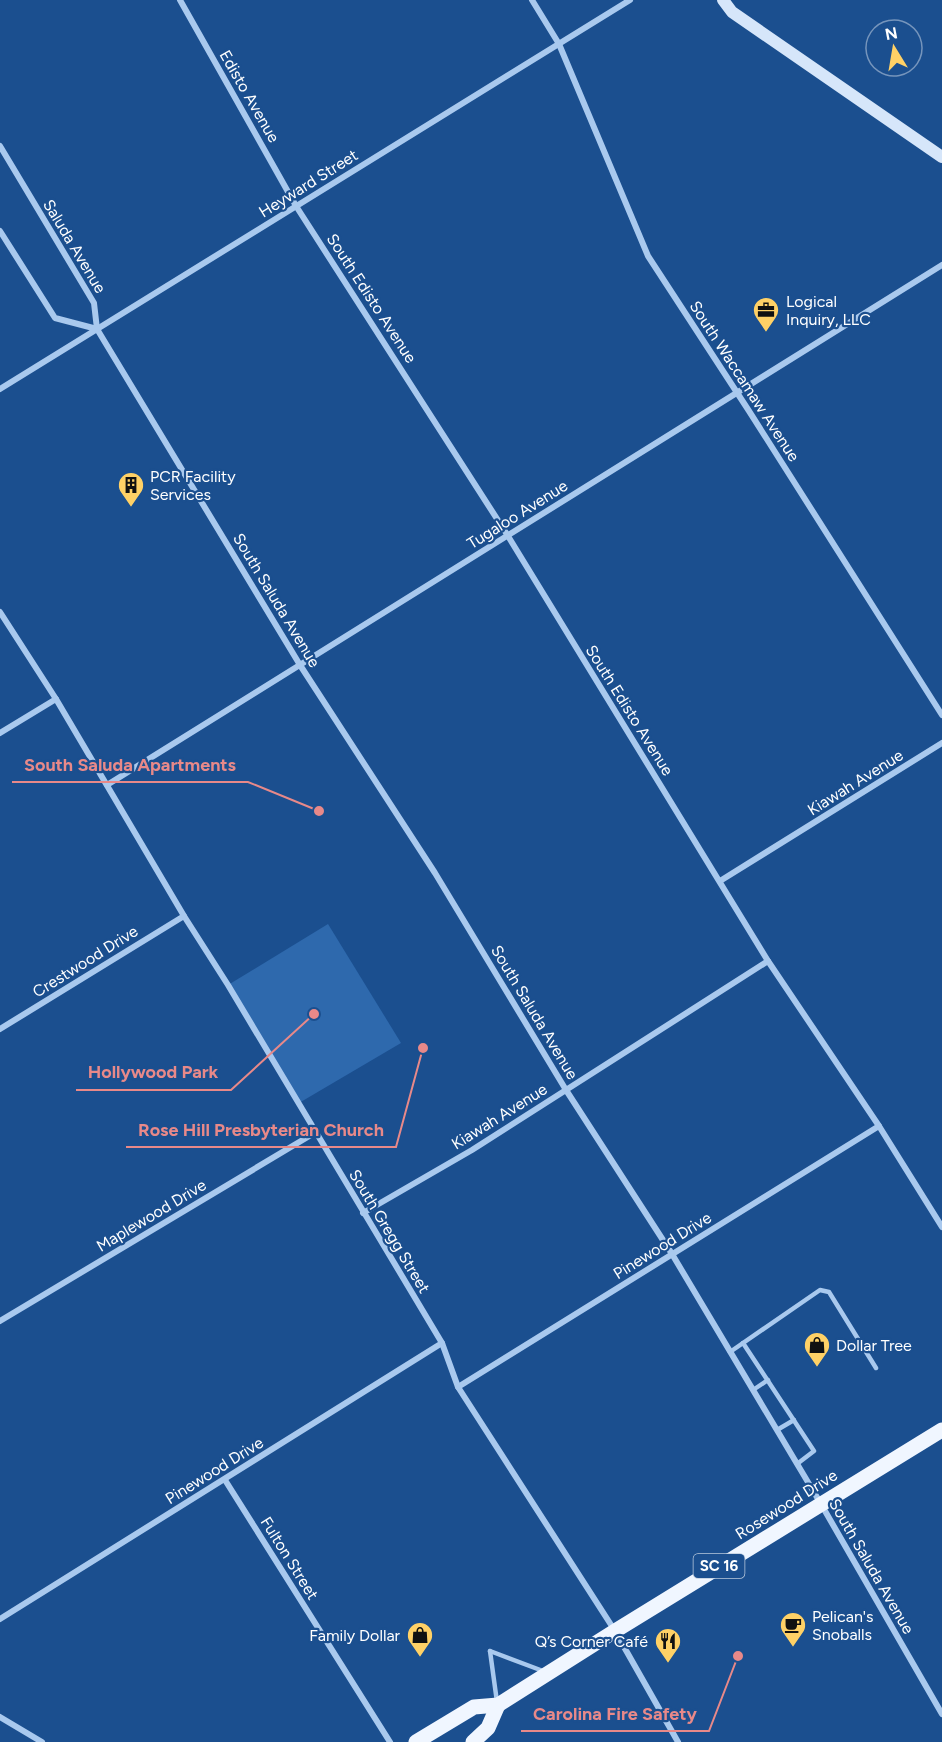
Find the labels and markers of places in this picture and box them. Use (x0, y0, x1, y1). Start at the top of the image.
place label: Logical Inquiry, LLC (786, 292, 871, 329)
office icon: Logical Inquiry, LLC (751, 295, 781, 333)
place label: PCR Facility Services (150, 467, 236, 504)
building icon: PCR Facility Services (116, 470, 146, 508)
callout: South Saluda Apartments (12, 746, 248, 782)
callout: Hollywood Park (76, 1054, 231, 1090)
callout: Rose Hill Presbyterian Church (126, 1111, 396, 1147)
shop icon: Dollar Tree (802, 1330, 832, 1368)
place label: Dollar Tree (836, 1336, 912, 1355)
place label: Pelican's Snoballs (812, 1607, 873, 1644)
cafe icon: Pelican's Snoballs (778, 1610, 808, 1648)
shop icon: Family Dollar (405, 1620, 435, 1658)
place label: Family Dollar (309, 1626, 401, 1645)
restaurant icon: Q’s Corner Café (653, 1626, 683, 1664)
place label: Q’s Corner Café (535, 1632, 648, 1651)
callout: Carolina Fire Safety (521, 1695, 709, 1731)

